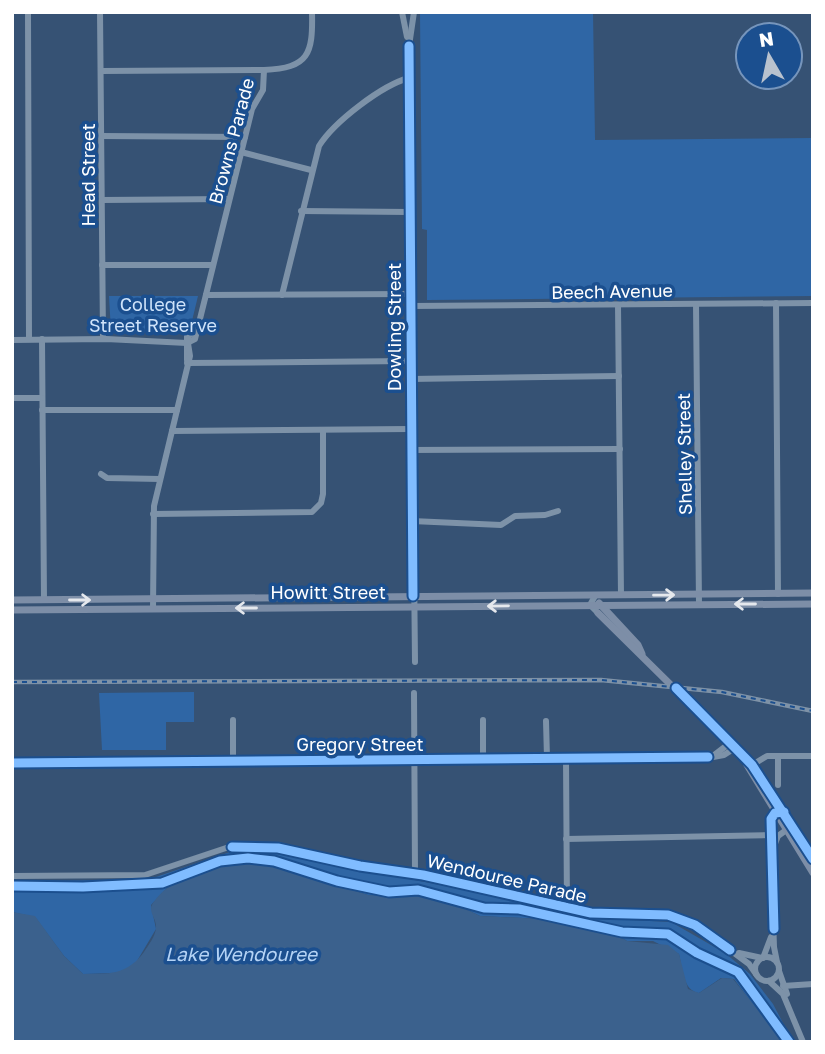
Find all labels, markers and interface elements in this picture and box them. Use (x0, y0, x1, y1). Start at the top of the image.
north arrow (734, 21, 804, 91)
text: N (757, 26, 775, 51)
street label: Browns Parade (204, 76, 258, 206)
street label: Head Street (77, 123, 99, 227)
street label: Dowling Street (383, 263, 405, 391)
street label: Beech Avenue (551, 279, 673, 303)
park label: College Street Reserve (89, 293, 217, 336)
street label: Shelley Street (672, 393, 696, 515)
street label: Howitt Street (270, 581, 386, 603)
one-way arrow (652, 588, 675, 602)
one-way arrow (69, 593, 92, 607)
one-way arrow (733, 597, 756, 611)
one-way arrow (486, 599, 509, 613)
one-way arrow (234, 601, 257, 615)
street label: Gregory Street (296, 733, 424, 755)
street label: Wendouree Parade (425, 849, 589, 907)
water label: Lake Wendouree (165, 942, 319, 965)

